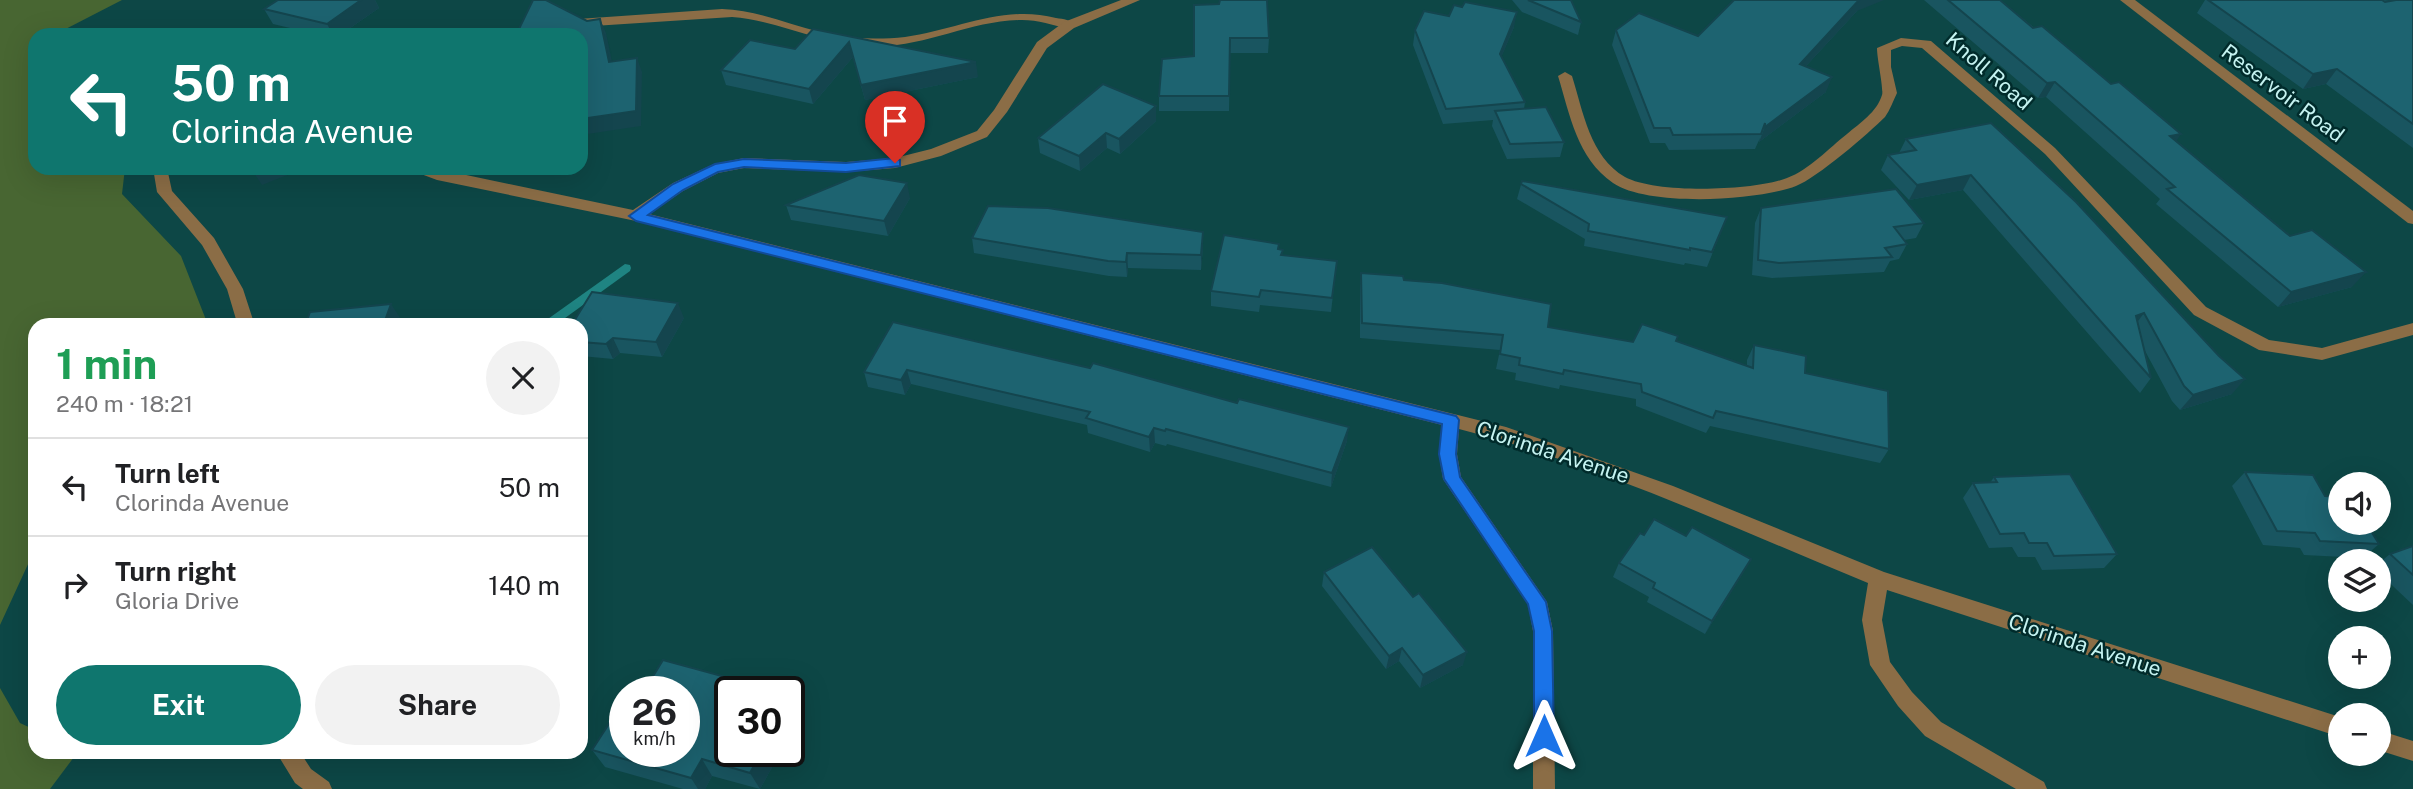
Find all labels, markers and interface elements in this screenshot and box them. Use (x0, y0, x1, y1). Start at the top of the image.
street label: Knoll Road (1941, 27, 2037, 115)
street label: Reservoir Road (2217, 39, 2349, 147)
text: 50 m (171, 54, 291, 112)
icon: left (56, 56, 147, 147)
pin (865, 91, 925, 163)
icon: arrive (876, 102, 914, 140)
text: Clorinda Avenue (171, 113, 414, 150)
text: 1 min (56, 339, 157, 388)
button: close (486, 341, 560, 415)
text: 240 m · 18:21 (56, 390, 193, 417)
street label: Clorinda Avenue (1473, 416, 1633, 488)
text: Turn left (115, 458, 220, 489)
icon: left (56, 468, 94, 506)
text: 50 m (499, 472, 560, 503)
map controls (2328, 472, 2391, 766)
button: sound (2328, 472, 2391, 535)
text: Clorinda Avenue (115, 489, 289, 516)
button: layers (2328, 549, 2391, 612)
text: Turn right (115, 556, 237, 587)
icon: right (56, 566, 94, 604)
text: 140 m (488, 570, 560, 601)
text: Gloria Drive (115, 587, 239, 614)
street label: Clorinda Avenue (2005, 609, 2165, 681)
button: + (2328, 626, 2391, 689)
button: Exit (56, 665, 301, 745)
button: Share (315, 665, 560, 745)
speed limit sign: 30 (714, 676, 805, 767)
text: 26 (632, 692, 677, 733)
position arrow (1507, 699, 1581, 773)
button: − (2328, 703, 2391, 766)
text: km/h (633, 728, 676, 749)

